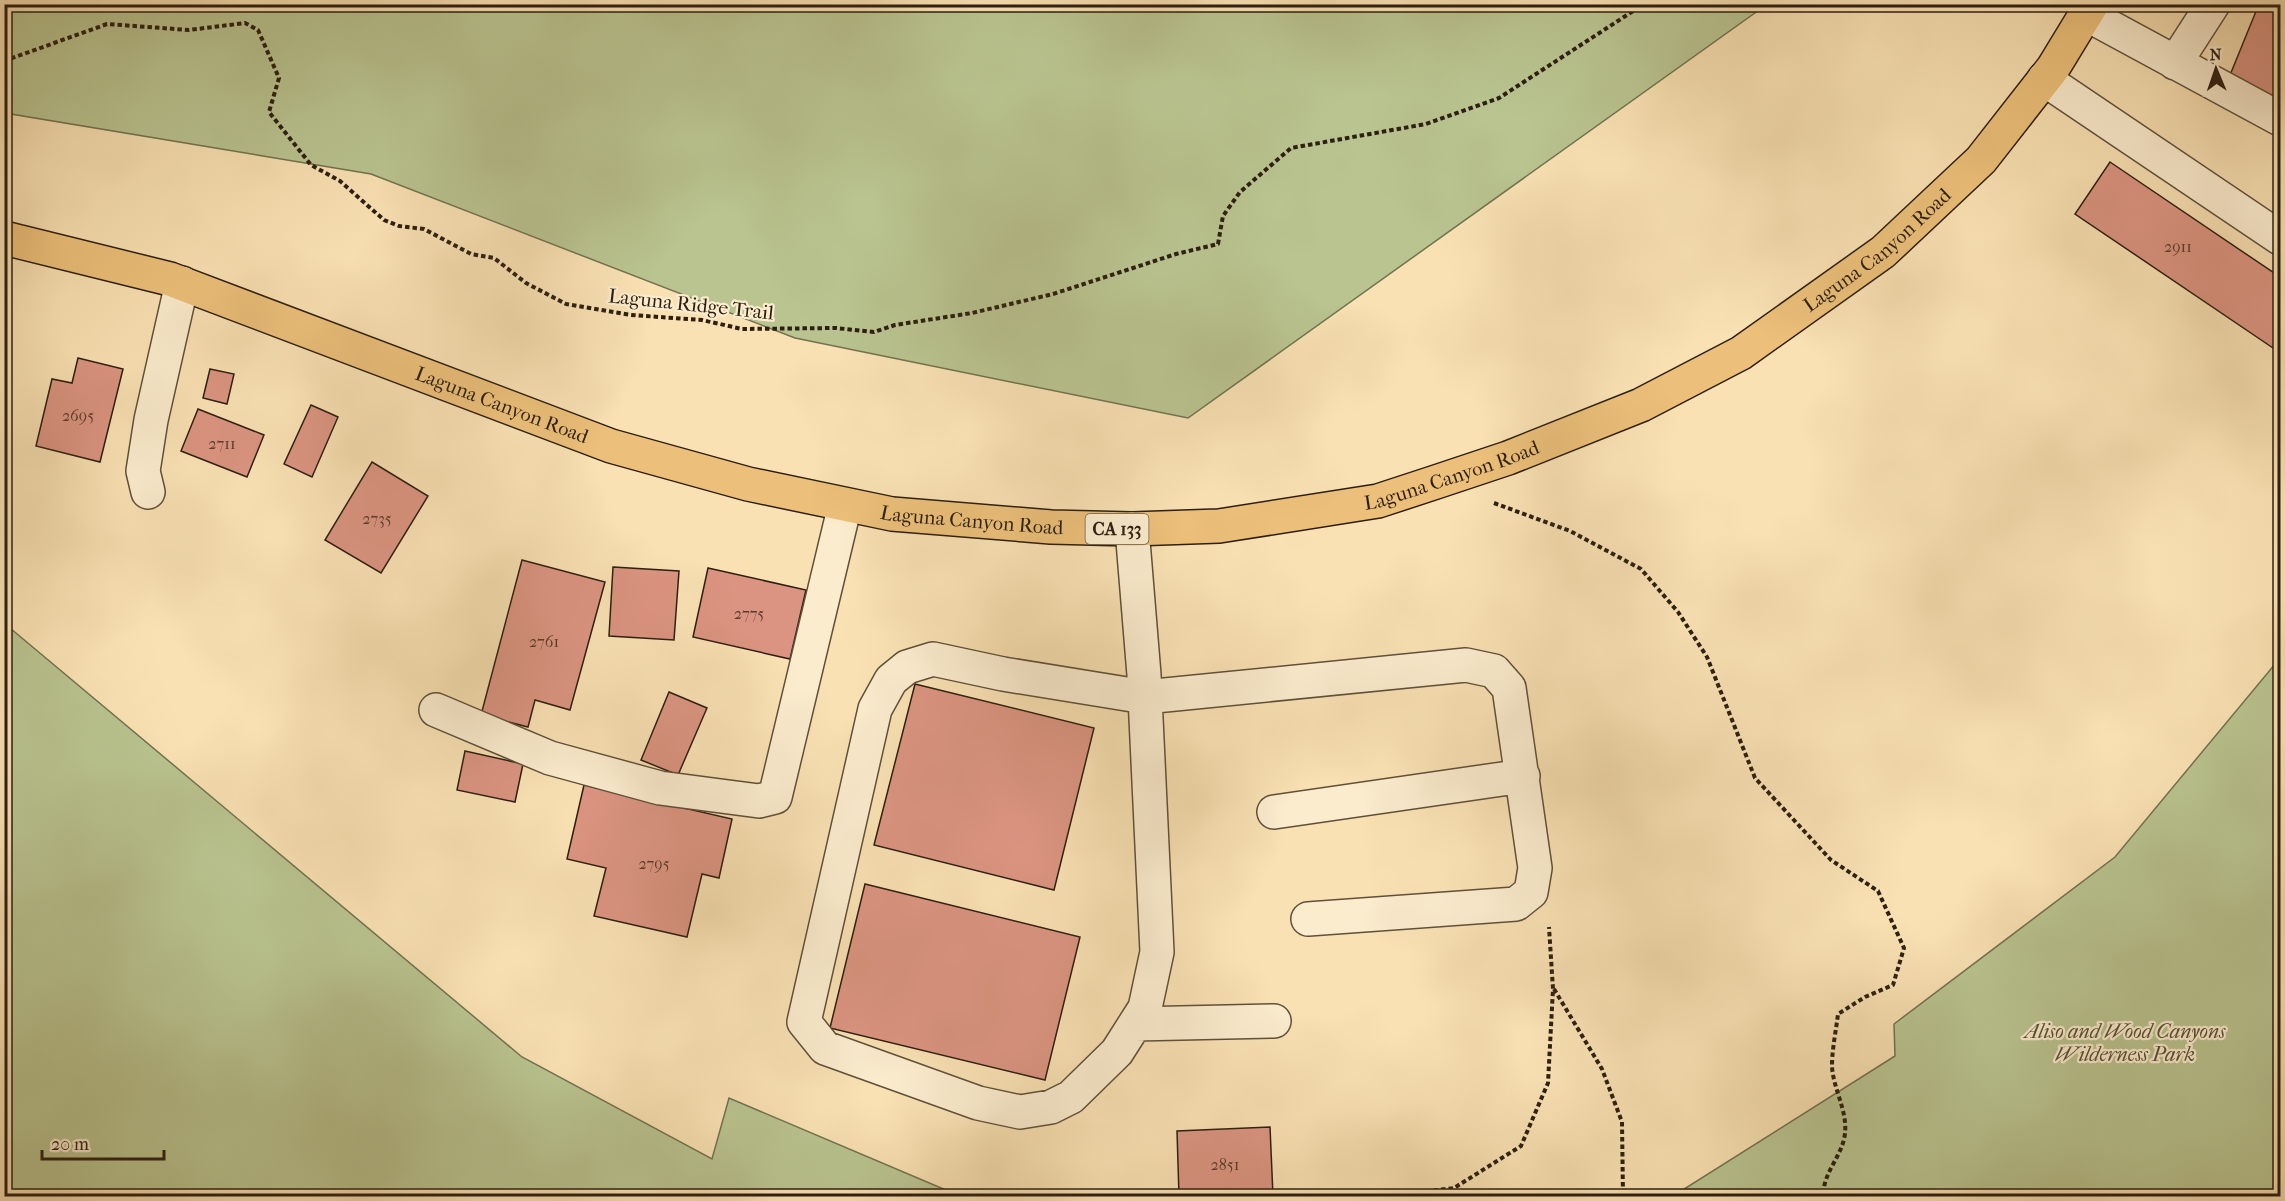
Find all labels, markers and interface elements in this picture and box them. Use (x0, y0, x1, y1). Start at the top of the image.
north arrow (2186, 39, 2246, 99)
text: N (2209, 45, 2223, 64)
street label: Laguna Canyon Road (1799, 183, 1956, 317)
house number: 2911 (2164, 237, 2192, 256)
street label: Laguna Ridge Trail (607, 284, 775, 325)
street label: Laguna Canyon Road (412, 362, 593, 449)
house number: 2695 (62, 406, 94, 425)
house number: 2711 (208, 434, 236, 453)
street label: Laguna Canyon Road (1362, 435, 1544, 515)
street label: Laguna Canyon Road (878, 501, 1065, 539)
house number: 2735 (362, 509, 392, 528)
road number: CA 133 (1086, 514, 1148, 544)
house number: 2775 (734, 604, 764, 623)
house number: 2761 (529, 632, 559, 651)
house number: 2795 (638, 854, 670, 873)
park label: Aliso and Wood Canyons Wilderness Park (2022, 1020, 2226, 1066)
scale bar (42, 1123, 164, 1161)
text: 20 m (51, 1134, 89, 1155)
house number: 2851 (1211, 1155, 1239, 1174)

